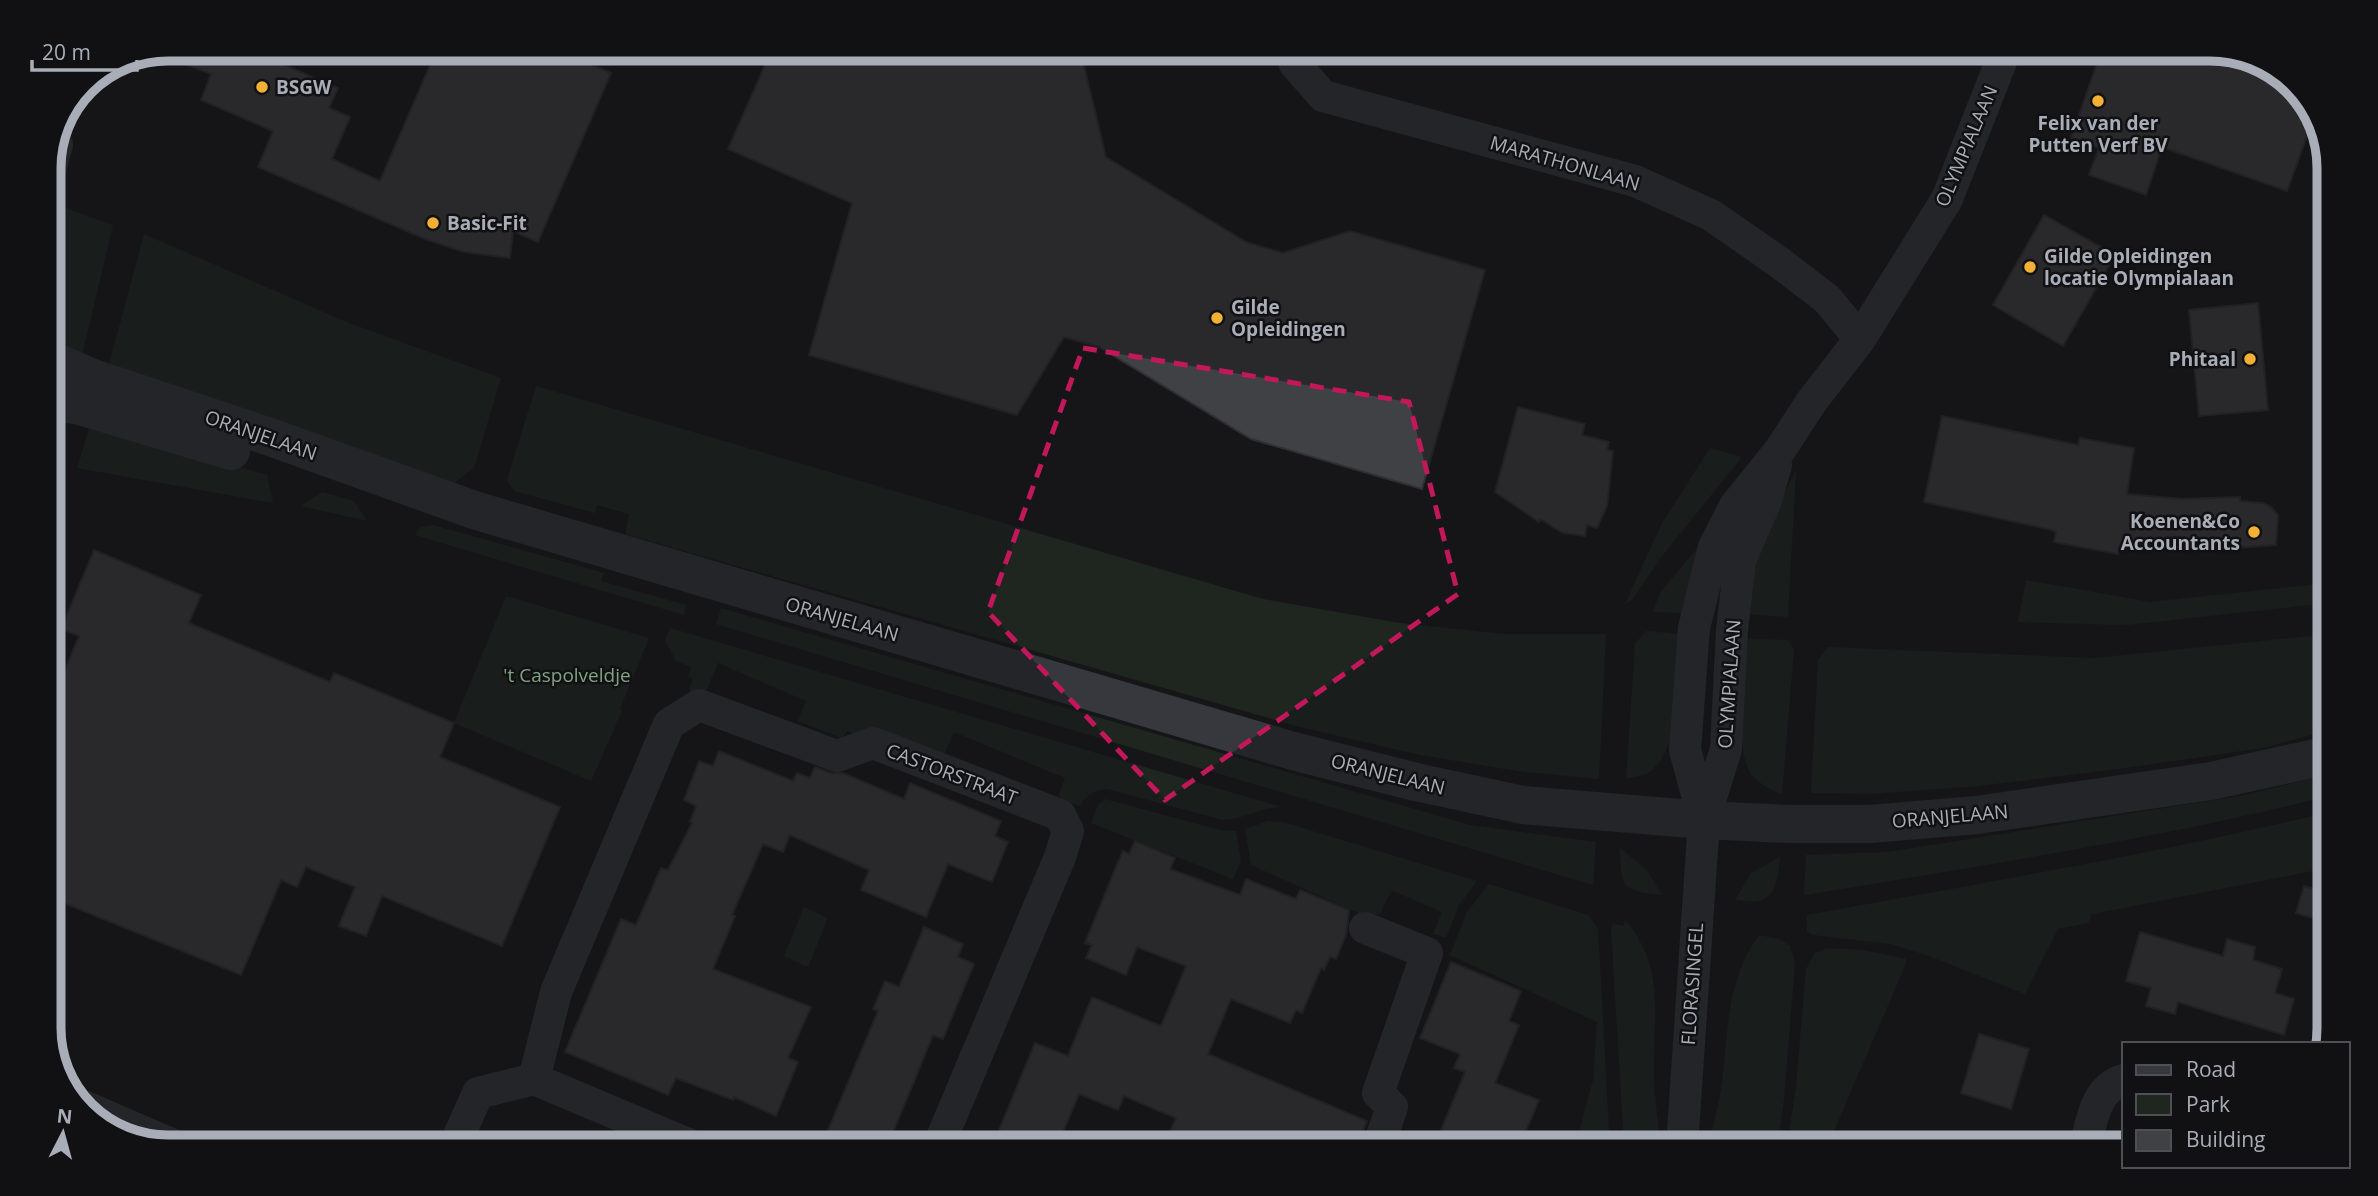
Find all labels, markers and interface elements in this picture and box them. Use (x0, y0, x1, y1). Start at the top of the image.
scale bar (32, 28, 136, 72)
text: 20 m (42, 38, 91, 66)
place label: BSGW (276, 74, 332, 100)
marker: BSGW (254, 79, 270, 95)
street label: OLYMPIALAAN (1929, 81, 2003, 211)
marker: Felix van der Putten Verf BV (2090, 93, 2106, 109)
place label: Felix van der Putten Verf BV (2028, 110, 2168, 158)
street label: MARATHONLAAN (1487, 129, 1643, 197)
place label: Basic-Fit (447, 210, 527, 236)
marker: Basic-Fit (425, 215, 441, 231)
place label: Gilde Opleidingen locatie Olympialaan (2044, 243, 2234, 291)
marker: Gilde Opleidingen locatie Olympialaan (2022, 259, 2038, 275)
place label: Gilde Opleidingen (1231, 294, 1346, 342)
marker: Gilde Opleidingen (1209, 310, 1225, 326)
place label: Phitaal (2169, 346, 2236, 372)
marker: Phitaal (2242, 351, 2258, 367)
street label: ORANJELAAN (202, 404, 320, 466)
place label: Koenen&Co Accountants (2121, 508, 2240, 556)
marker: Koenen&Co Accountants (2246, 524, 2262, 540)
street label: ORANJELAAN (782, 590, 902, 648)
street label: OLYMPIALAAN (1712, 619, 1746, 749)
park label: 't Caspolveldje (503, 662, 631, 688)
street label: CASTORSTRAAT (883, 737, 1022, 811)
street label: ORANJELAAN (1328, 747, 1448, 801)
street label: ORANJELAAN (1891, 798, 2009, 834)
street label: FLORASINGEL (1675, 922, 1709, 1046)
legend (2122, 1042, 2350, 1168)
text: Road (2186, 1055, 2236, 1083)
text: Park (2186, 1090, 2230, 1118)
north arrow (28, 1098, 98, 1168)
text: N (56, 1102, 74, 1130)
text: Building (2186, 1125, 2265, 1153)

